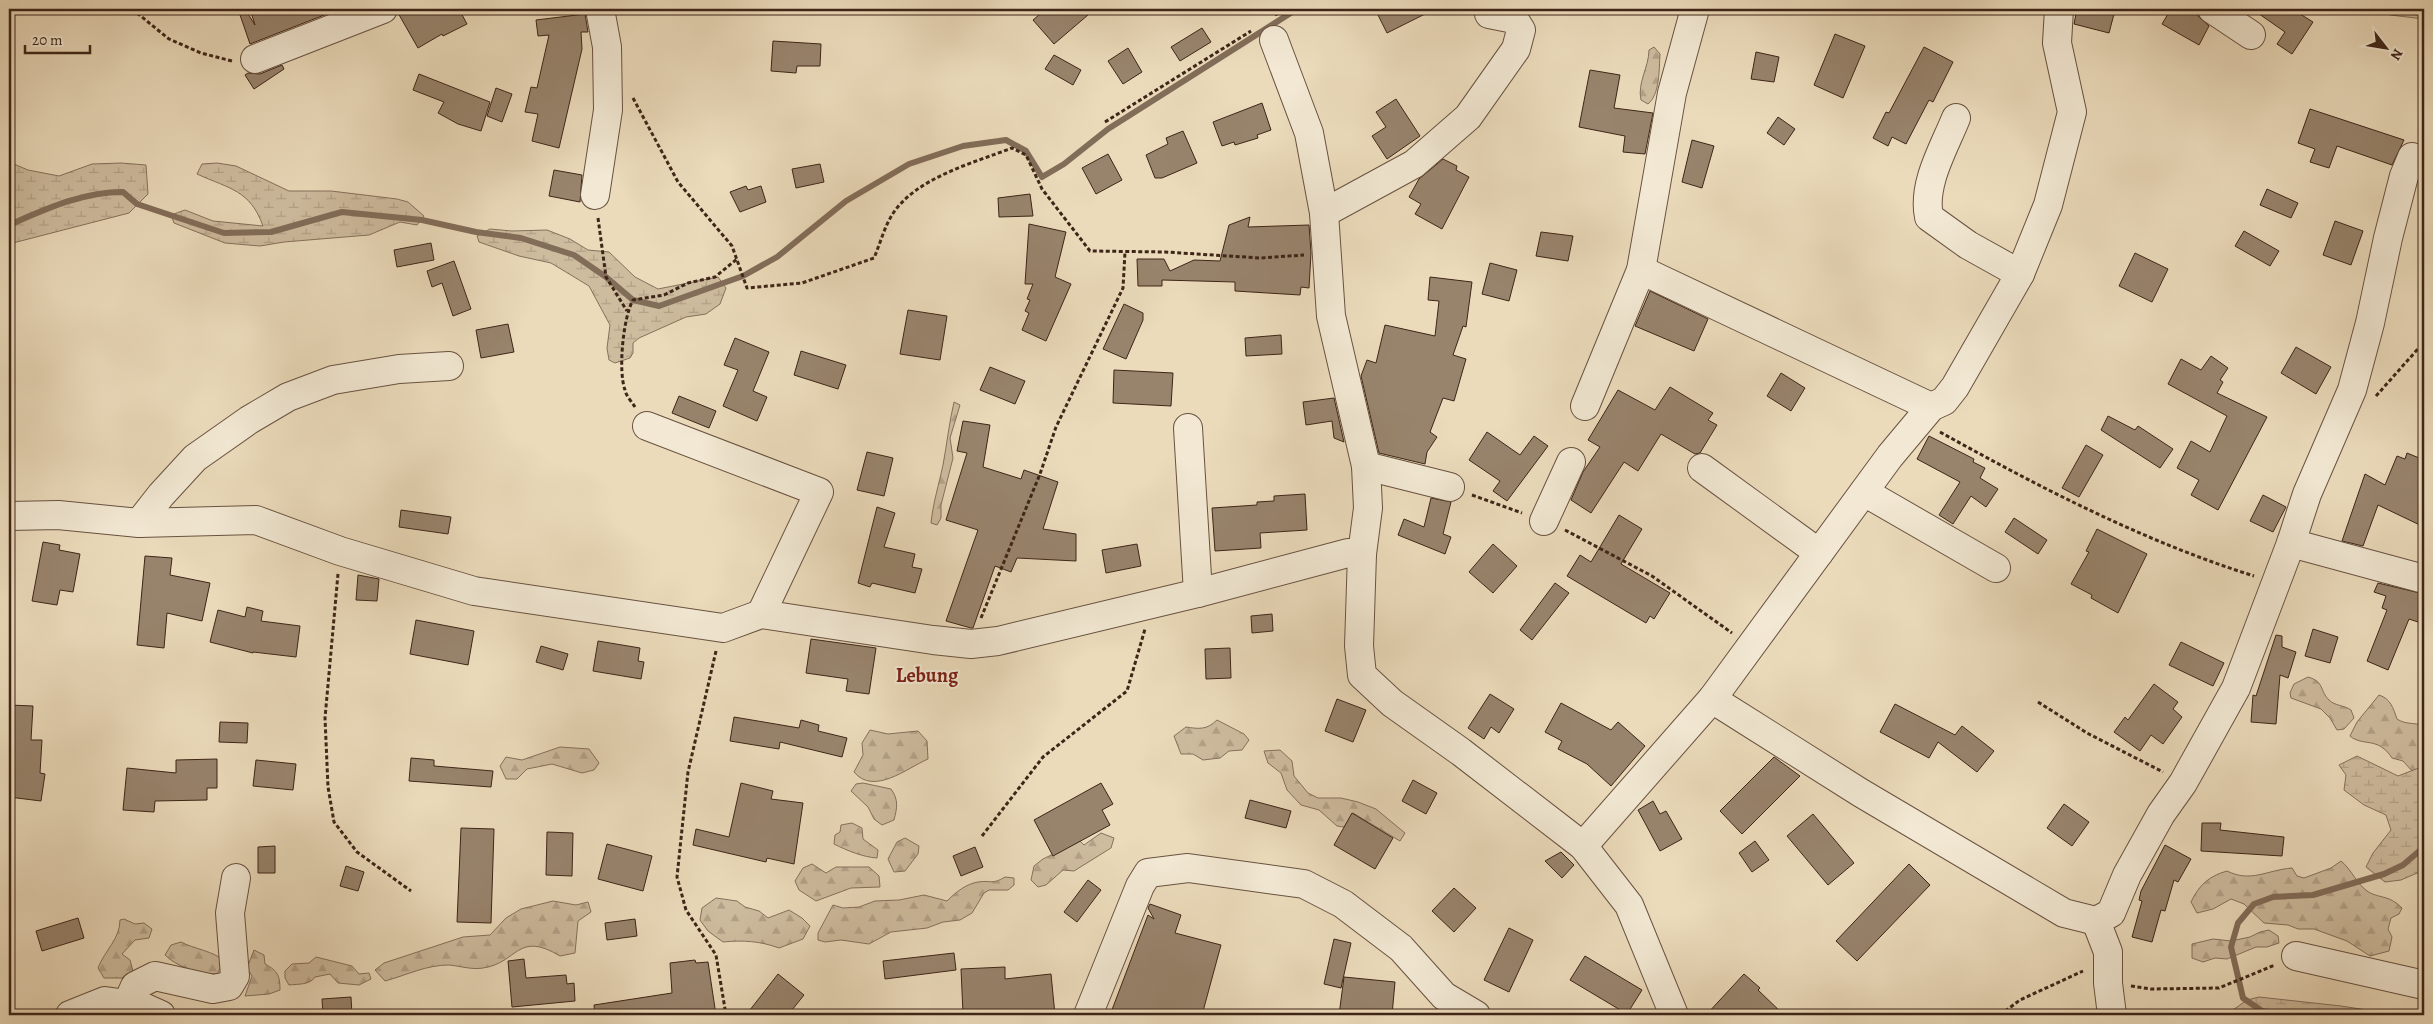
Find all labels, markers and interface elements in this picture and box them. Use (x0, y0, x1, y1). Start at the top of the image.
scale bar (25, 22, 90, 54)
north arrow (2360, 22, 2410, 72)
text: 20 m (32, 30, 63, 50)
text: N (2386, 45, 2407, 64)
district label: Lebung (896, 662, 959, 689)

